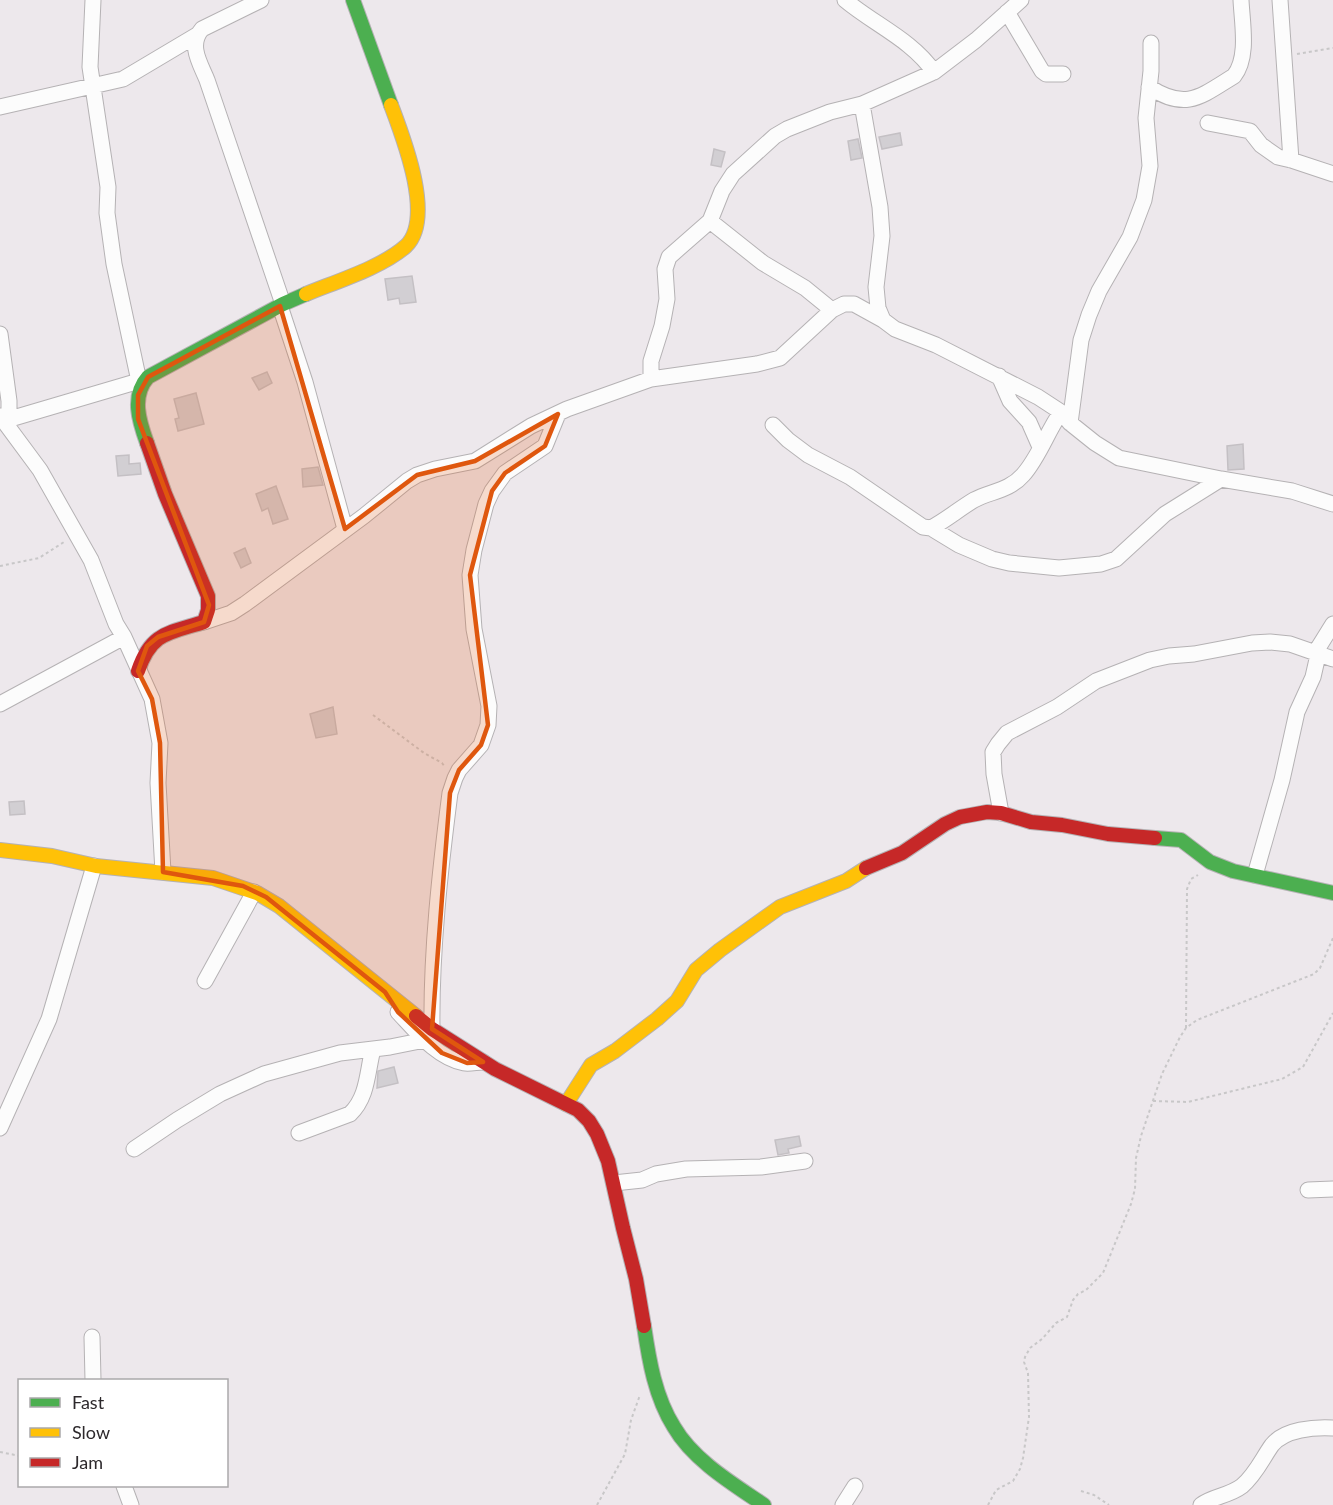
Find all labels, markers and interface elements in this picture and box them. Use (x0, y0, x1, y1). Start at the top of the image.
legend (18, 1379, 228, 1487)
text: Fast (72, 1391, 105, 1413)
text: Slow (72, 1421, 110, 1443)
text: Jam (72, 1451, 103, 1473)

